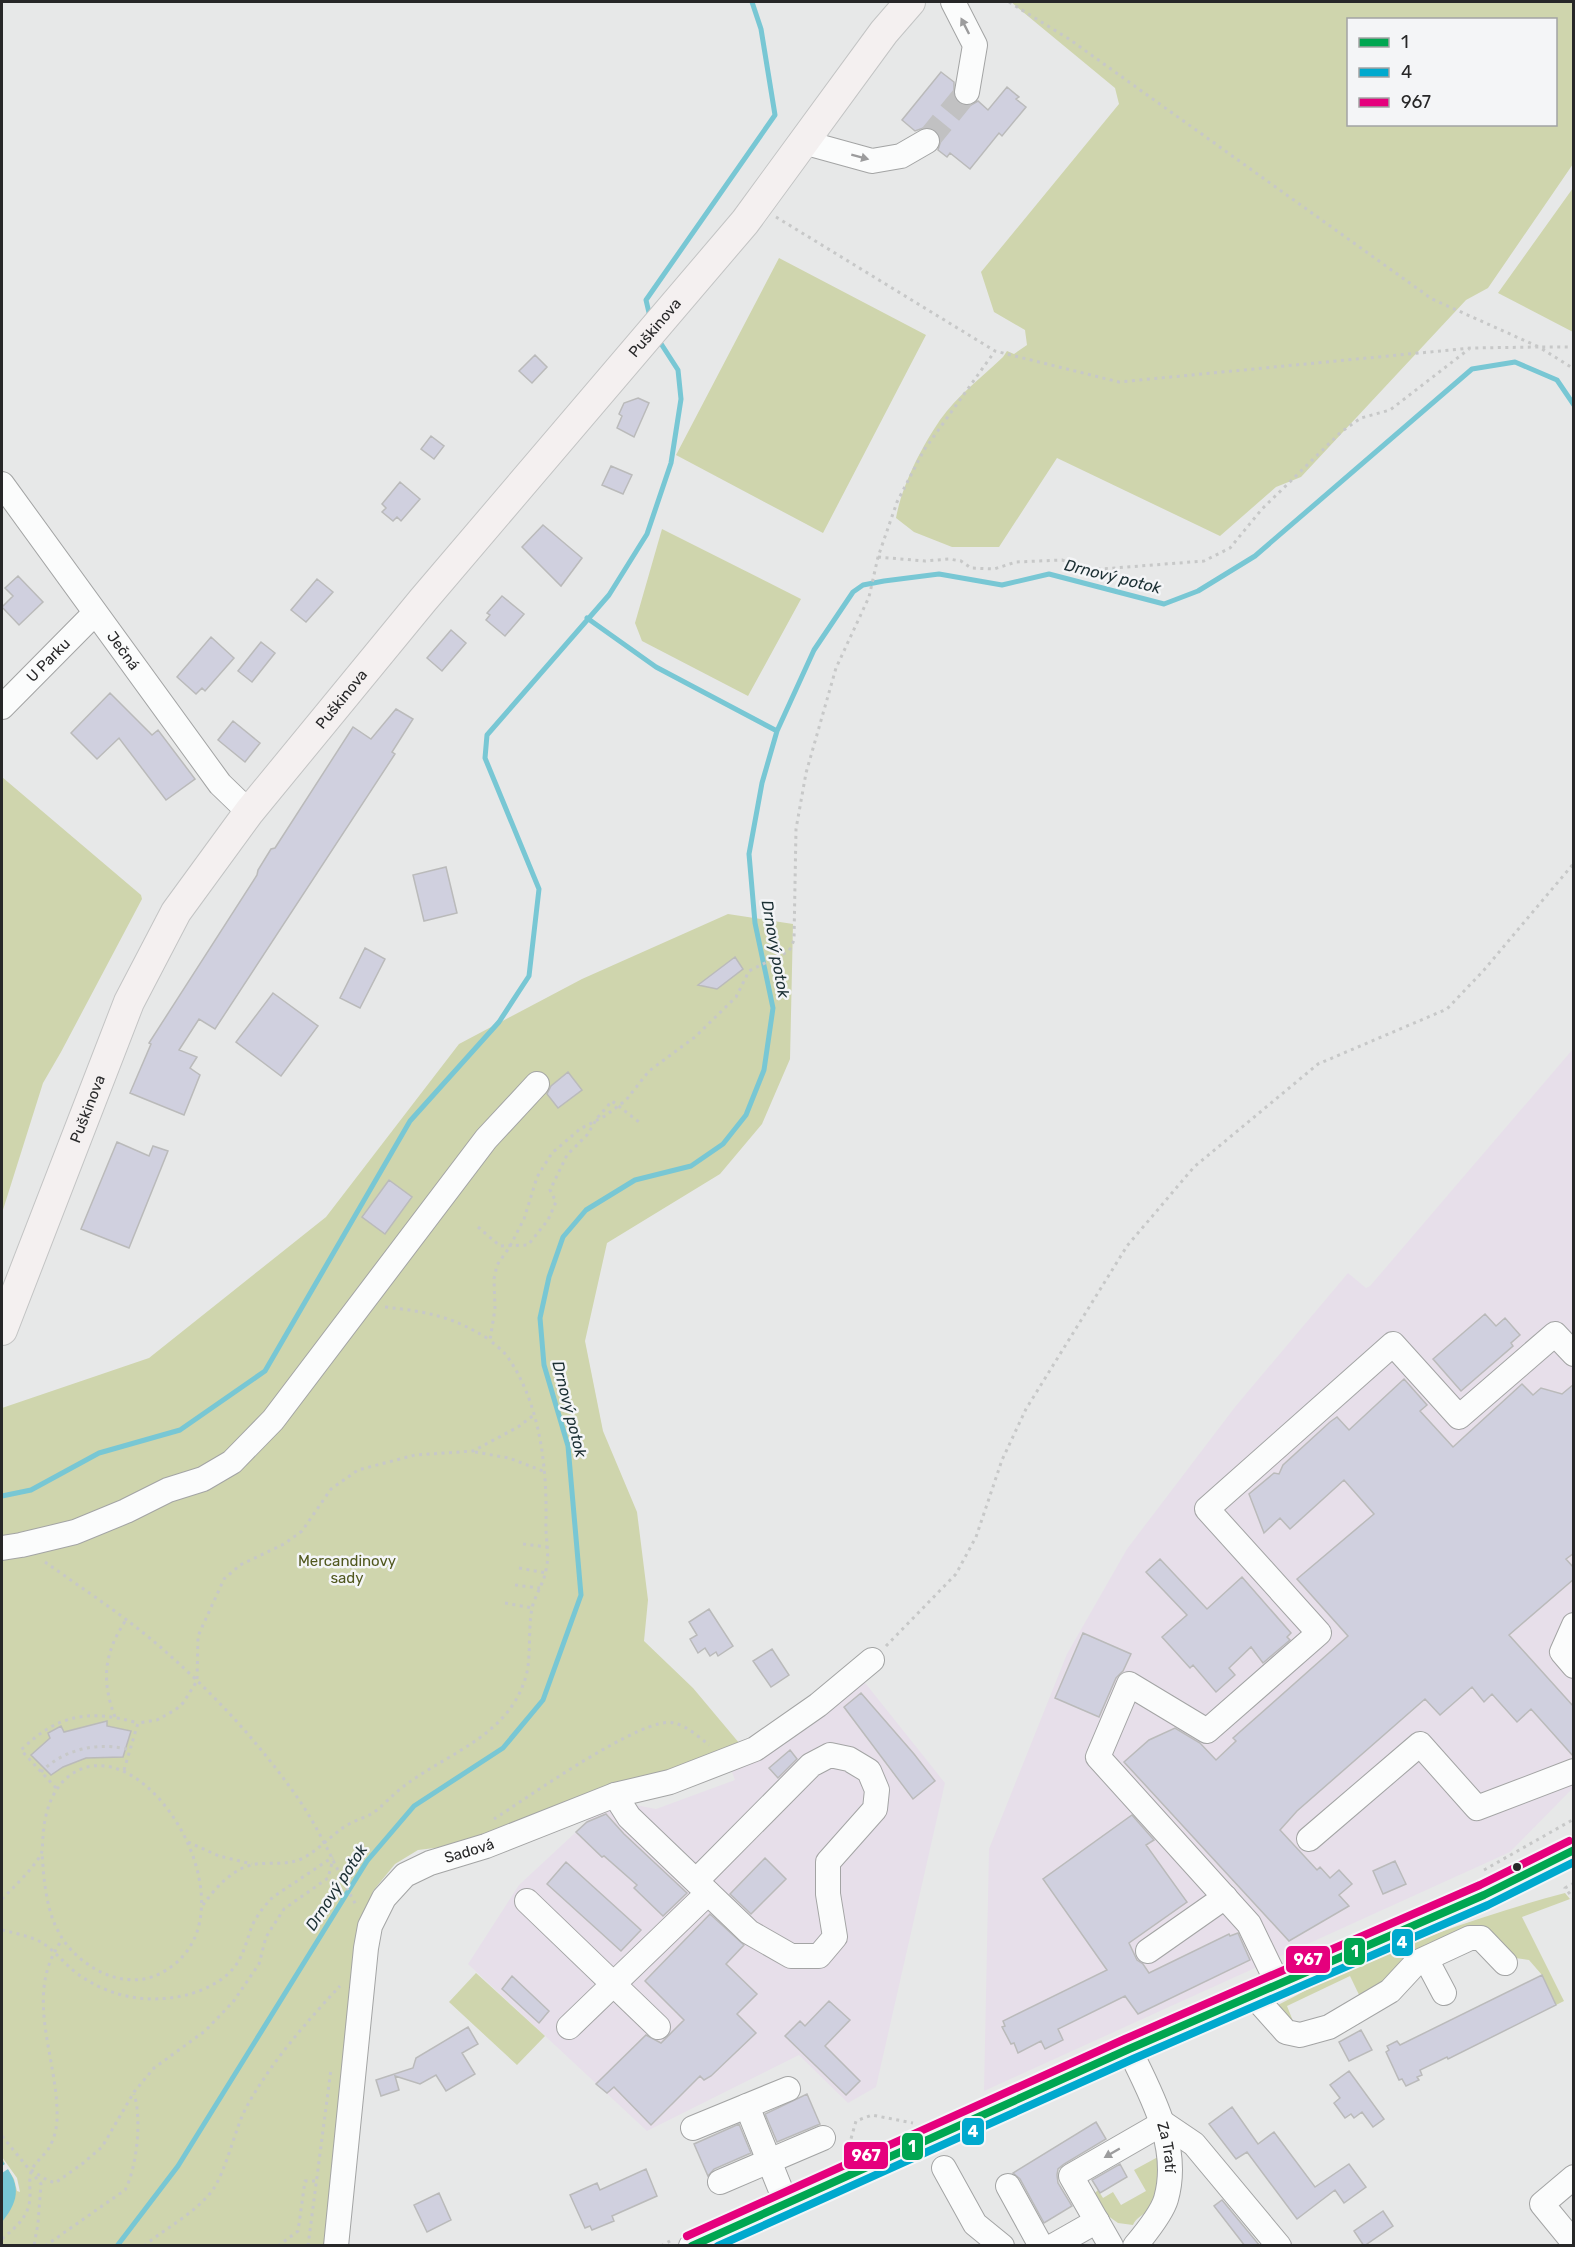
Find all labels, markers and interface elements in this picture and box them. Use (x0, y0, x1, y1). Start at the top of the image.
one-way arrow (960, 17, 970, 34)
legend (1347, 18, 1557, 126)
text: 1 (1401, 31, 1409, 53)
text: 4 (1401, 61, 1412, 83)
text: 967 (1401, 91, 1431, 113)
one-way arrow (851, 153, 869, 163)
street label: Puškinova (625, 295, 685, 361)
water label: Drnový potok (1063, 555, 1164, 598)
street label: Ječná (103, 628, 143, 674)
street label: U Parku (23, 634, 74, 686)
street label: Puškinova (312, 666, 371, 733)
water label: Drnový potok (758, 899, 794, 1000)
street label: Puškinova (66, 1072, 109, 1146)
water label: Drnový potok (548, 1359, 591, 1460)
park label: Mercandinovy sady (298, 1552, 396, 1587)
street label: Sadová (442, 1835, 497, 1867)
water label: Drnový potok (301, 1840, 372, 1934)
unlabelled marker (1511, 1861, 1523, 1873)
line badge: 4 (1391, 1928, 1414, 1957)
text: 4 (1397, 1933, 1408, 1952)
line badge: 1 (1343, 1937, 1366, 1966)
text: 1 (1351, 1942, 1359, 1961)
line badge: 967 (1285, 1945, 1331, 1974)
text: 967 (1293, 1950, 1323, 1969)
line badge: 4 (961, 2117, 985, 2146)
street label: Za Tratí (1153, 2120, 1179, 2174)
text: 4 (968, 2122, 979, 2141)
line badge: 1 (901, 2132, 924, 2161)
text: 1 (908, 2137, 916, 2156)
line badge: 967 (843, 2141, 889, 2170)
text: 967 (851, 2146, 881, 2165)
one-way arrow (1104, 2148, 1121, 2158)

